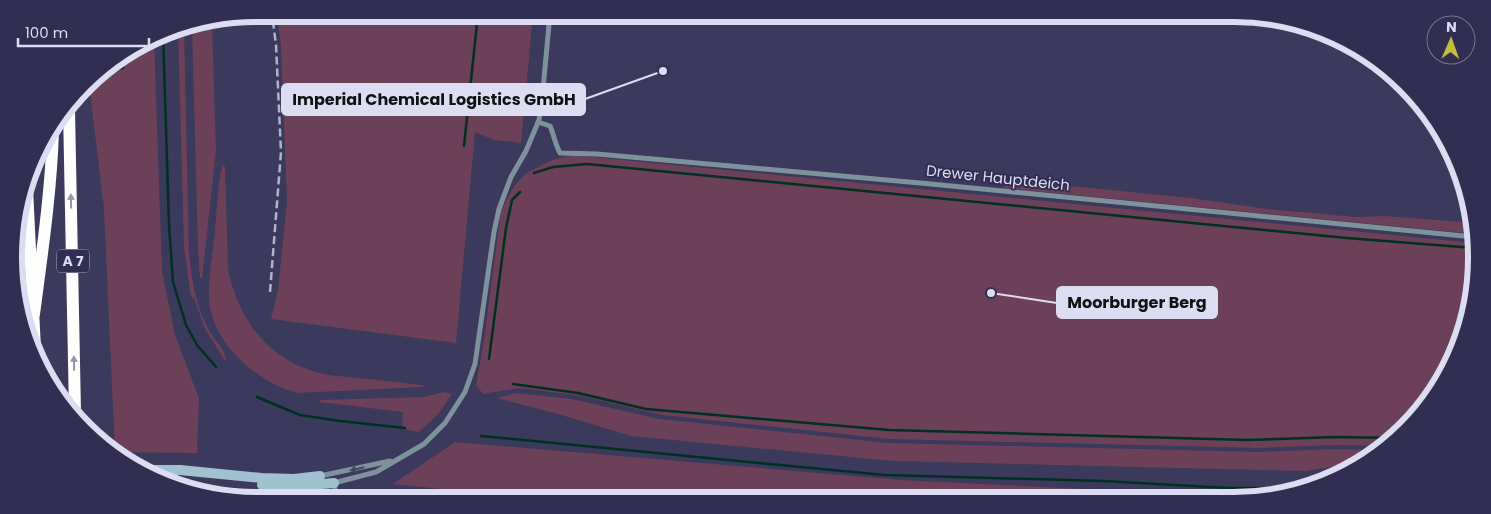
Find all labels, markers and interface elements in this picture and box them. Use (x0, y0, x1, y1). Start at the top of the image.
scale bar (18, 15, 149, 47)
north arrow (1426, 15, 1476, 65)
text: N (1446, 17, 1457, 37)
text: 100 m (25, 22, 68, 43)
callout: Imperial Chemical Logistics GmbH (282, 84, 585, 115)
text: Imperial Chemical Logistics GmbH (292, 88, 576, 111)
street label: Drewer Hauptdeich (925, 160, 1071, 195)
one-way arrow (67, 193, 75, 209)
road number: A 7 (57, 250, 89, 272)
callout: Moorburger Berg (1057, 287, 1217, 318)
text: Moorburger Berg (1067, 291, 1207, 314)
one-way arrow (70, 355, 78, 371)
one-way arrow (349, 465, 364, 473)

